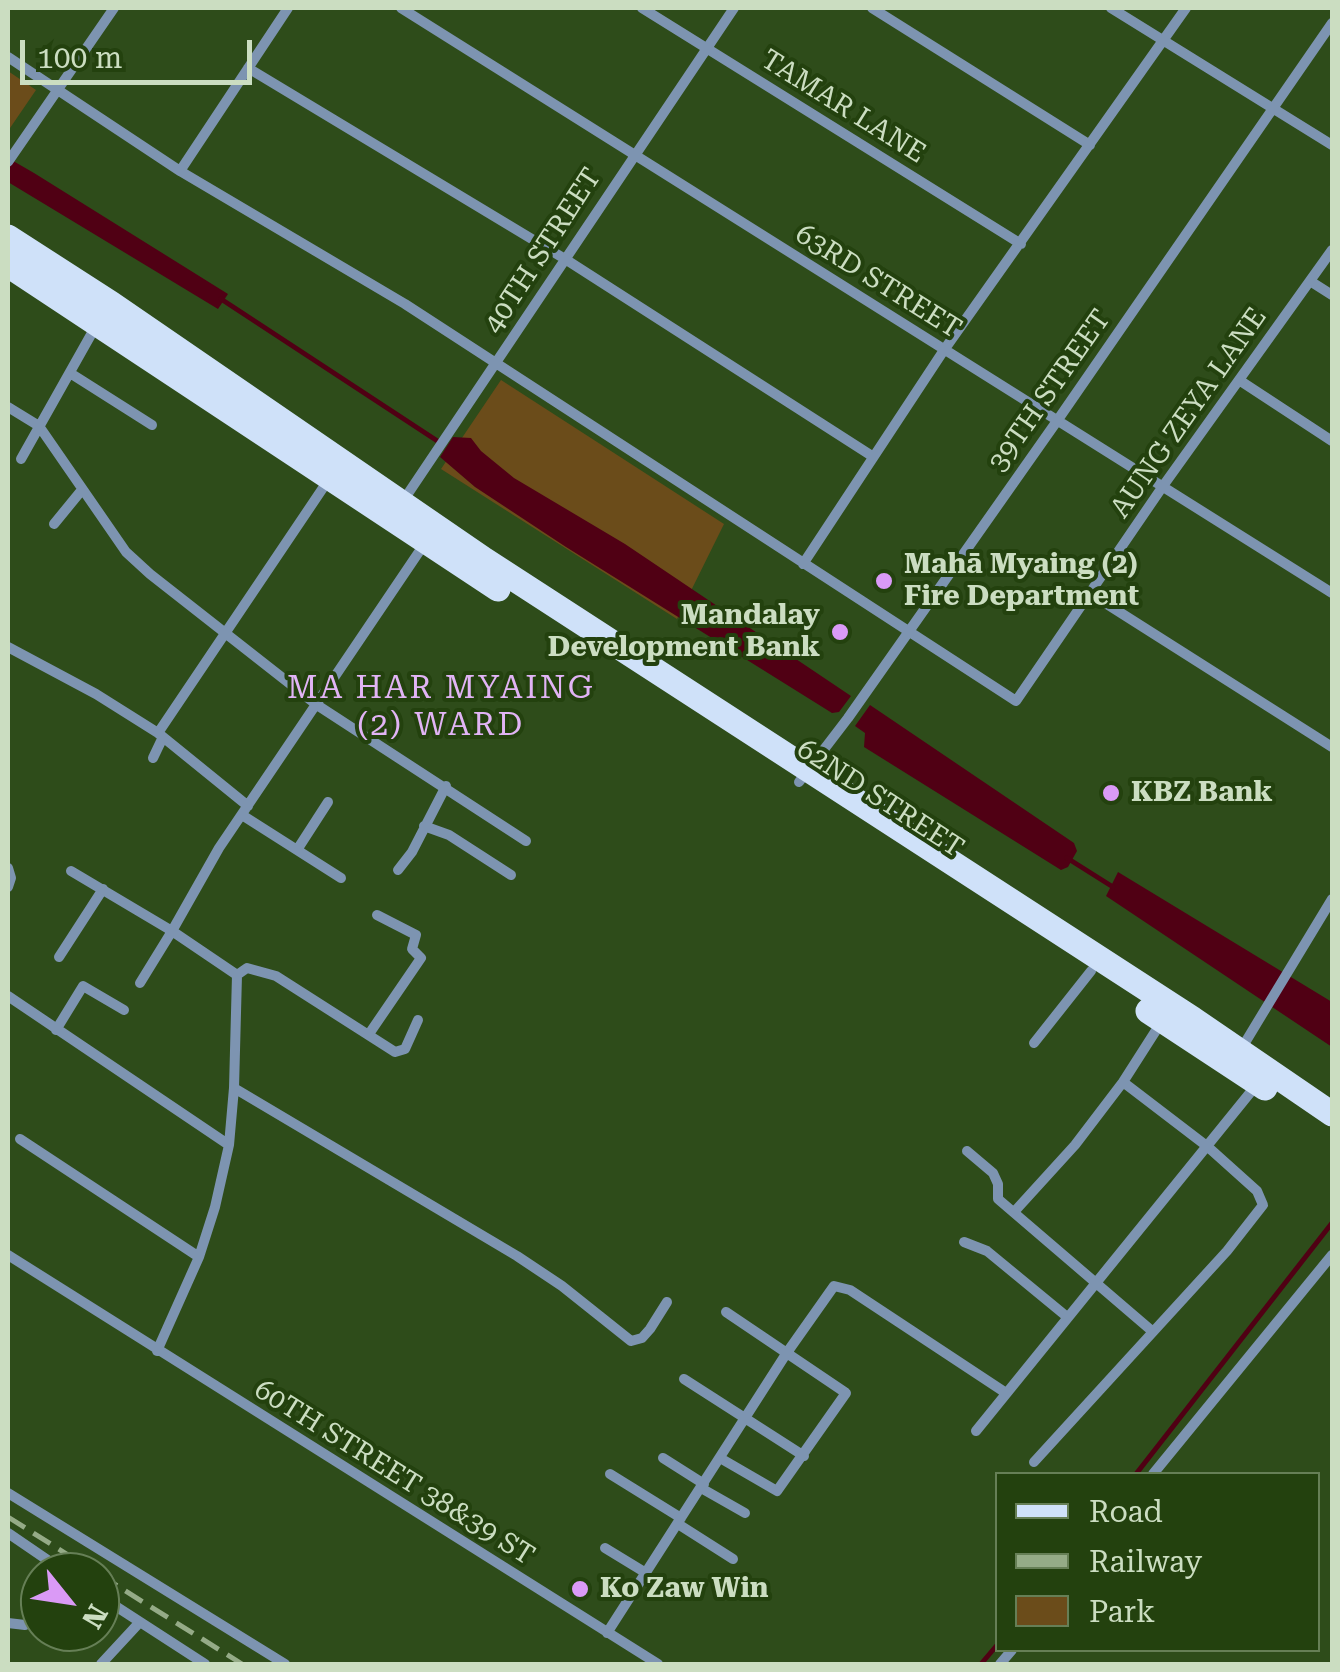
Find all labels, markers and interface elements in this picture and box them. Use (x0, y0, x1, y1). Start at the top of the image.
scale bar (25, 20, 258, 82)
text: 100 m (37, 40, 122, 75)
street label: TAMAR LANE (755, 43, 931, 171)
street label: 40TH STREET (477, 162, 609, 340)
street label: 63RD STREET (789, 218, 967, 346)
street label: AUNG ZEYA LANE (1104, 301, 1274, 525)
street label: 39TH STREET (982, 304, 1118, 478)
place label: Mahā Myaing (2) Fire Department (904, 548, 1139, 614)
marker: Mahā Myaing (2) Fire Department (873, 570, 895, 592)
place label: Mandalay Development Bank (548, 599, 820, 665)
marker: Mandalay Development Bank (829, 621, 851, 643)
district label: MA HAR MYAING (2) WARD (287, 670, 595, 745)
street label: 62ND STREET (790, 733, 970, 865)
place label: KBZ Bank (1131, 776, 1273, 810)
marker: KBZ Bank (1100, 782, 1122, 804)
street label: 60TH STREET 38&39 ST (248, 1373, 540, 1573)
legend (995, 1472, 1320, 1652)
text: Road (1089, 1494, 1163, 1529)
text: Railway (1089, 1544, 1202, 1579)
north arrow (20, 1552, 120, 1652)
place label: Ko Zaw Win (600, 1572, 769, 1606)
marker: Ko Zaw Win (569, 1578, 591, 1600)
text: Park (1089, 1594, 1155, 1629)
text: N (75, 1599, 114, 1634)

